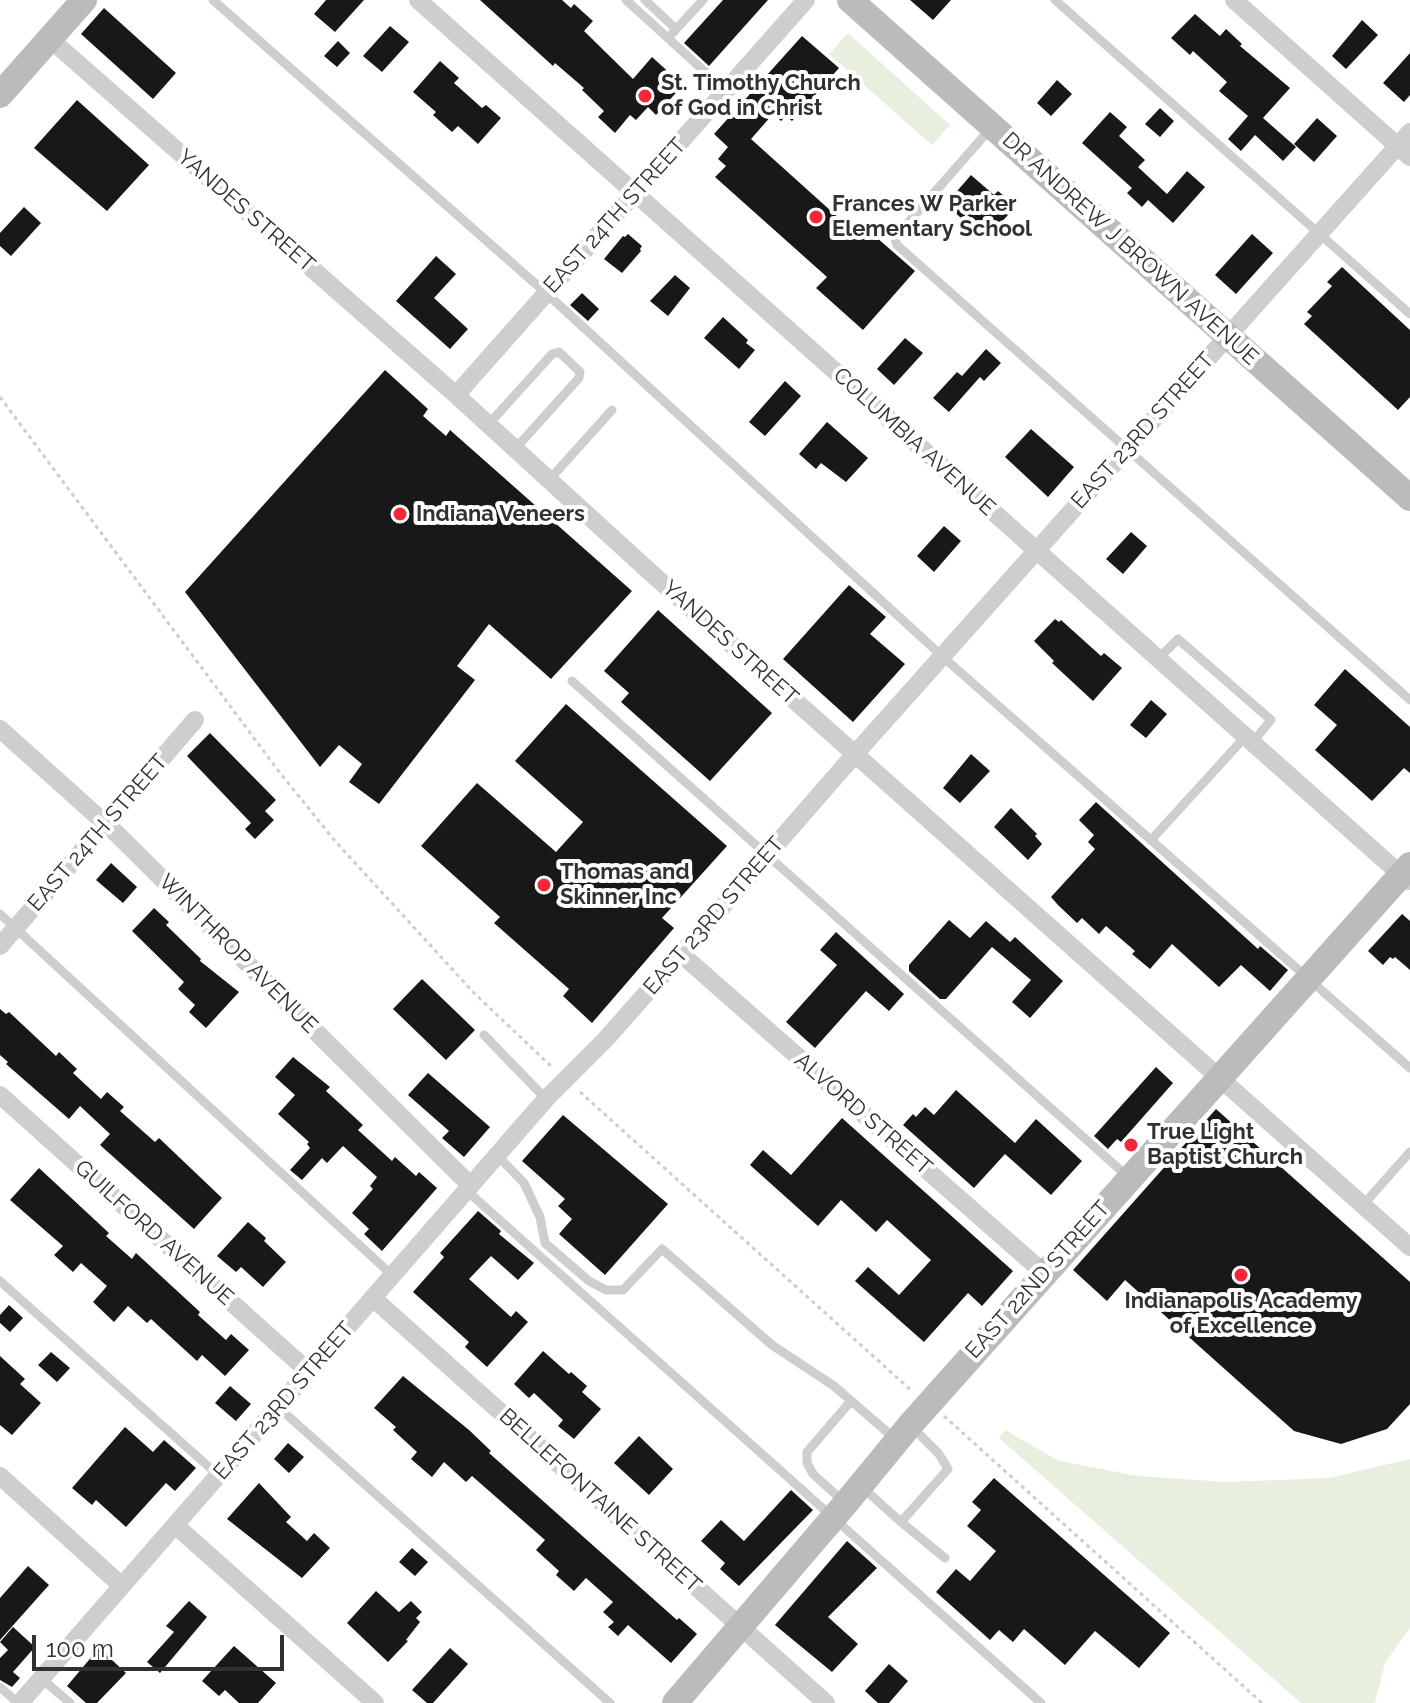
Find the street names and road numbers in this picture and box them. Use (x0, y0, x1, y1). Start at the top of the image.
street label: DR ANDREW J BROWN AVENUE (997, 127, 1263, 371)
street label: EAST 24TH STREET (538, 133, 692, 299)
street label: YANDES STREET (172, 144, 320, 278)
street label: EAST 23RD STREET (1066, 348, 1220, 514)
street label: COLUMBIA AVENUE (828, 362, 1000, 522)
street label: YANDES STREET (657, 575, 803, 711)
street label: EAST 24TH STREET (23, 749, 173, 917)
street label: EAST 23RD STREET (638, 832, 790, 1000)
street label: WINTHROP AVENUE (153, 869, 323, 1039)
street label: ALVORD STREET (789, 1047, 937, 1181)
street label: GUILFORD AVENUE (69, 1155, 239, 1311)
street label: EAST 22ND STREET (960, 1196, 1116, 1364)
street label: EAST 23RD STREET (208, 1317, 360, 1485)
street label: BELLEFONTAINE STREET (494, 1403, 706, 1599)

